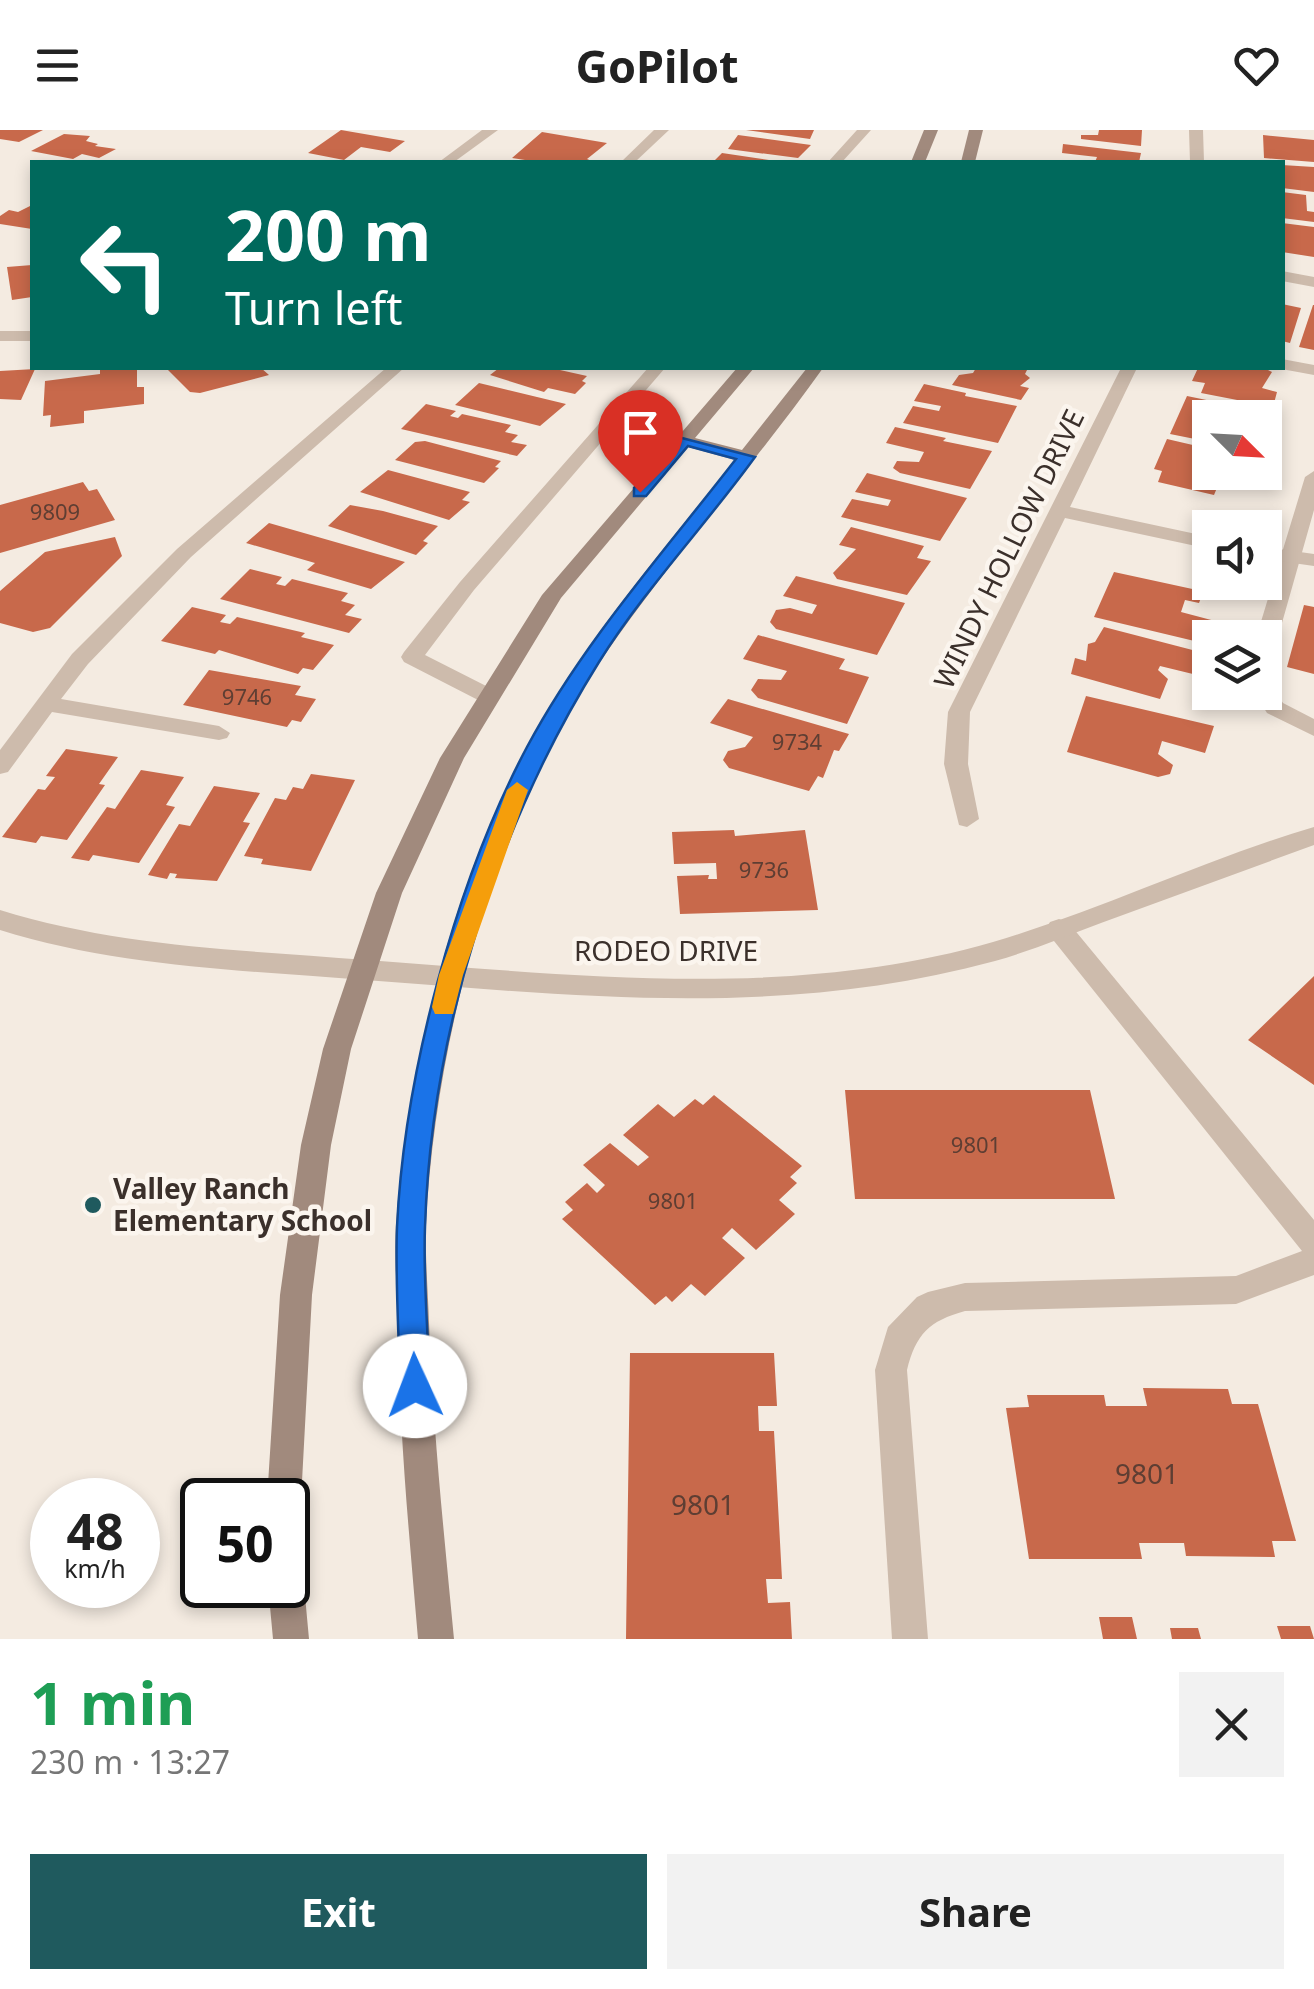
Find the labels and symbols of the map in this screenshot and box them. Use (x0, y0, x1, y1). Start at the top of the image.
pin (598, 390, 683, 493)
north arrow (1192, 400, 1282, 490)
street label: WINDY HOLLOW DRIVE (924, 403, 1092, 694)
house number: 9809 (30, 496, 80, 526)
house number: 9746 (222, 681, 272, 711)
house number: 9734 (772, 726, 823, 756)
house number: 9736 (739, 854, 789, 884)
street label: RODEO DRIVE (574, 931, 758, 969)
house number: 9801 (951, 1129, 1001, 1159)
place label: Valley Ranch Elementary School (113, 1169, 372, 1239)
house number: 9801 (648, 1185, 698, 1215)
marker: Valley Ranch Elementary School (82, 1194, 104, 1216)
position arrow (363, 1334, 467, 1438)
house number: 9801 (1115, 1454, 1179, 1492)
speed limit sign: 50 (180, 1478, 310, 1608)
house number: 9801 (671, 1485, 735, 1523)

